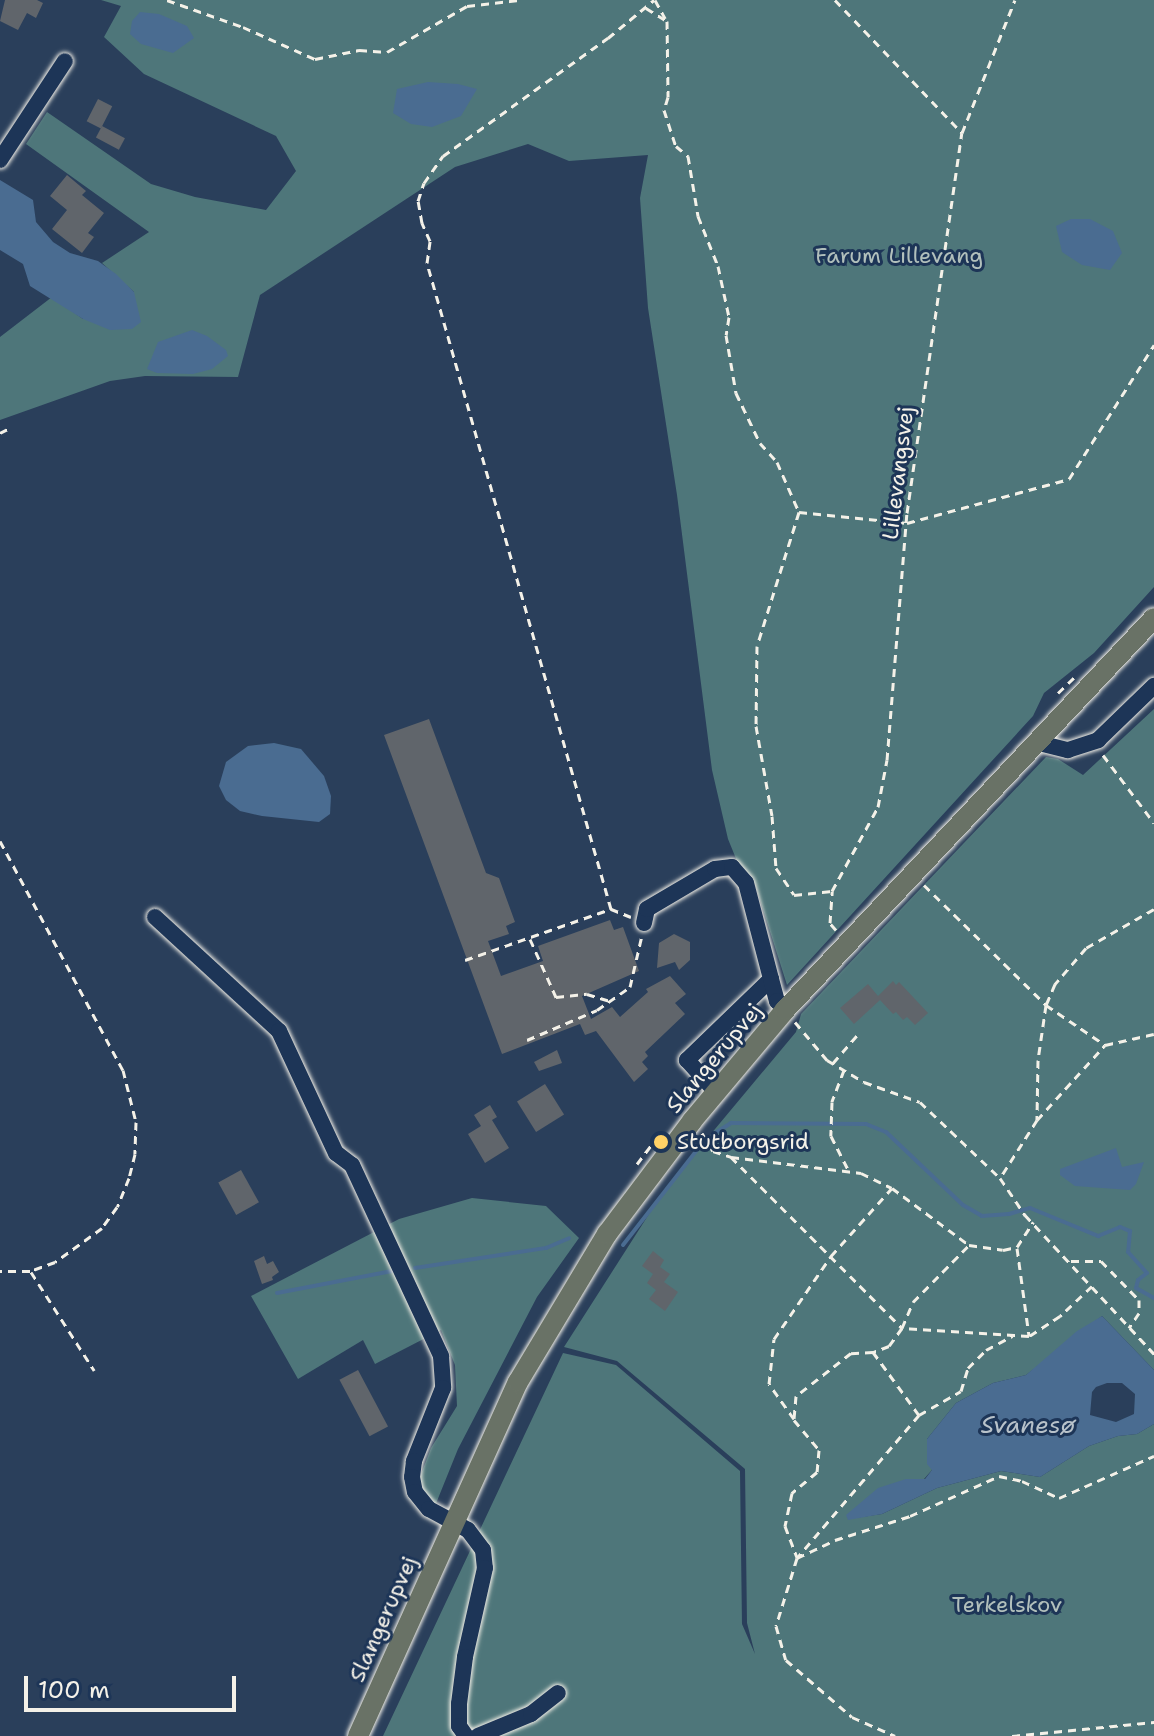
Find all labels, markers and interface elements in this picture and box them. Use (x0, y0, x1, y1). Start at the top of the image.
park label: Farum Lillevang (815, 243, 983, 269)
street label: Lillevangsvej (877, 405, 919, 541)
street label: Slangerupvej (661, 998, 767, 1118)
place label: Stutborgsrid (677, 1129, 809, 1155)
marker: Stutborgsrid (652, 1133, 670, 1151)
water label: Svanesø (981, 1412, 1075, 1440)
street label: Slangerupvej (344, 1552, 422, 1686)
park label: Terkelskov (952, 1592, 1062, 1618)
scale bar (28, 1660, 240, 1710)
text: 100 m (38, 1674, 110, 1706)

